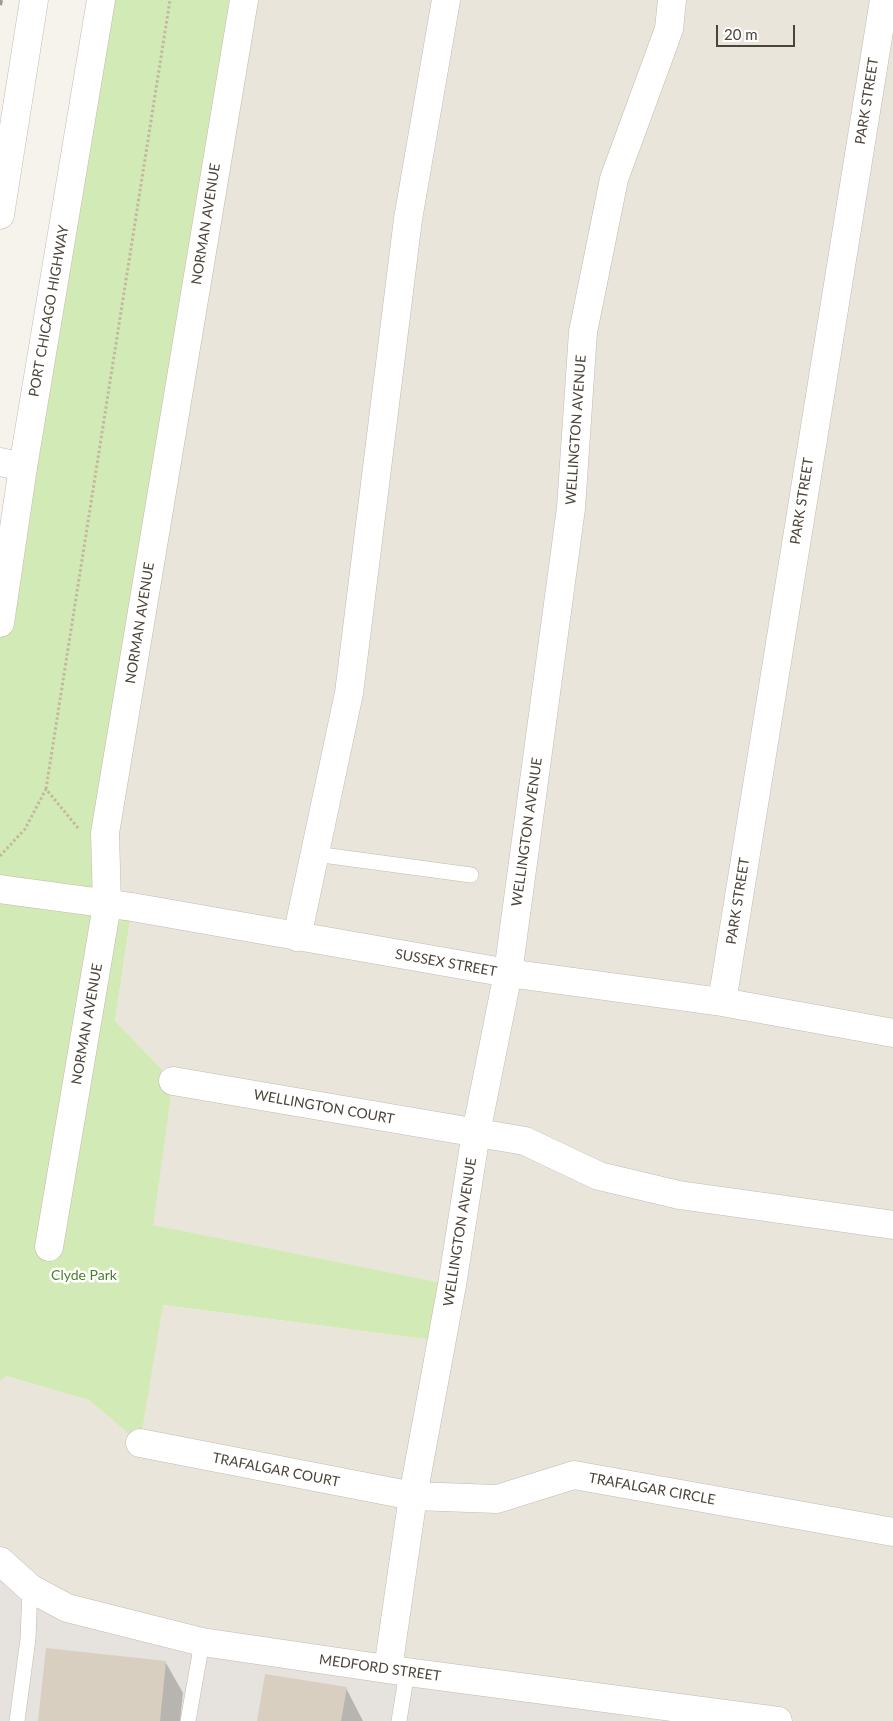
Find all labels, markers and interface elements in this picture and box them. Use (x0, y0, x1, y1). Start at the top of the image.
scale bar (718, 15, 797, 47)
text: 20 m (724, 25, 758, 43)
street label: PARK STREET (852, 56, 882, 146)
street label: NORMAN AVENUE (188, 162, 224, 286)
street label: PORT CHICAGO HIGHWAY (26, 224, 72, 398)
street label: WELLINGTON AVENUE (562, 354, 590, 506)
street label: PARK STREET (787, 456, 817, 546)
street label: NORMAN AVENUE (122, 561, 158, 685)
street label: WELLINGTON AVENUE (508, 756, 546, 908)
street label: PARK STREET (723, 856, 753, 946)
street label: SUSSEX STREET (394, 946, 498, 980)
street label: NORMAN AVENUE (68, 962, 106, 1086)
street label: WELLINGTON COURT (252, 1086, 396, 1128)
street label: WELLINGTON AVENUE (440, 1156, 480, 1308)
park label: Clyde Park (51, 1267, 117, 1283)
street label: TRAFALGAR COURT (211, 1449, 341, 1491)
street label: TRAFALGAR CIRCLE (587, 1470, 717, 1508)
street label: MEDFORD STREET (318, 1651, 442, 1685)

